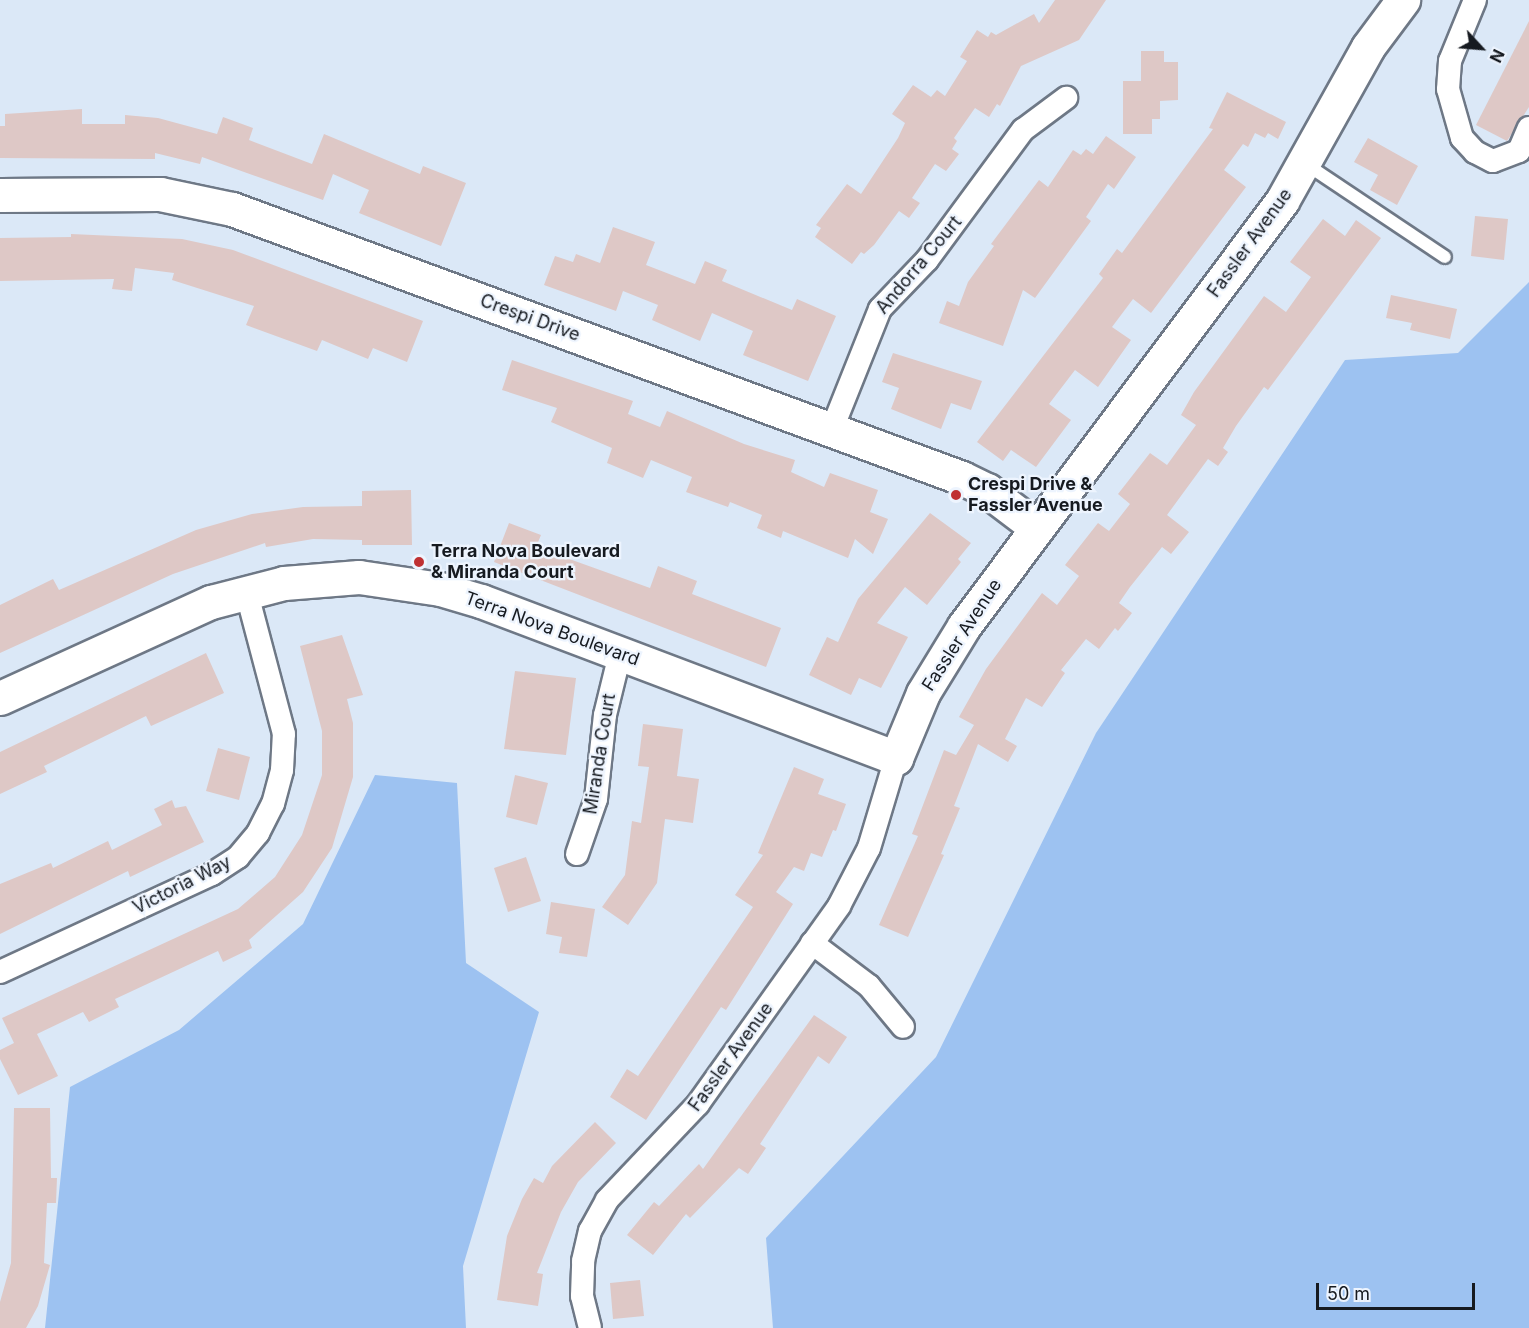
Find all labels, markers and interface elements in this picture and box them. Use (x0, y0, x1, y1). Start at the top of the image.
north arrow (1451, 18, 1511, 78)
text: N (1486, 46, 1509, 66)
street label: Fassler Avenue (1203, 184, 1297, 302)
street label: Andorra Court (872, 212, 966, 318)
street label: Crespi Drive (477, 290, 583, 346)
place label: Crespi Drive & Fassler Avenue (968, 474, 1103, 516)
marker: Crespi Drive & Fassler Avenue (949, 488, 963, 502)
place label: Terra Nova Boulevard & Miranda Court (431, 541, 620, 584)
marker: Terra Nova Boulevard & Miranda Court (412, 555, 426, 569)
street label: Fassler Avenue (918, 575, 1006, 695)
street label: Terra Nova Boulevard (462, 587, 642, 671)
street label: Miranda Court (580, 692, 620, 816)
street label: Victoria Way (129, 851, 235, 919)
street label: Fassler Avenue (684, 998, 778, 1116)
scale bar (1319, 1271, 1478, 1309)
text: 50 m (1327, 1283, 1370, 1304)

